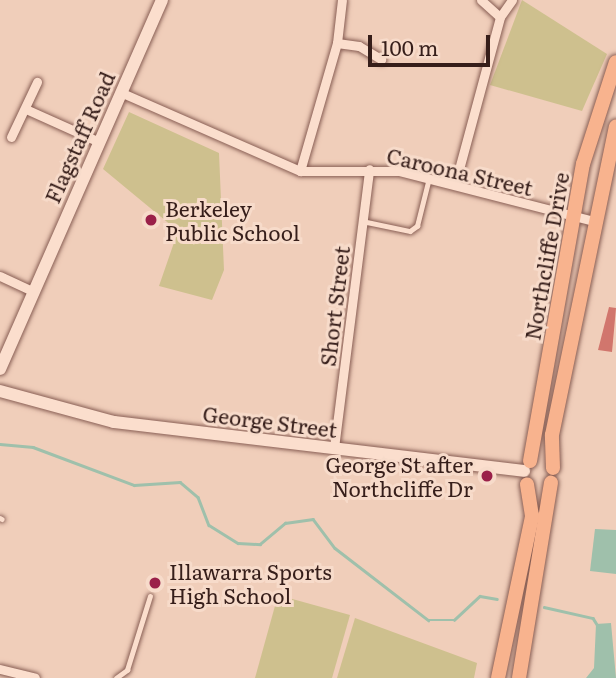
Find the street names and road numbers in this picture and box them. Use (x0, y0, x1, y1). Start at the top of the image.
street label: Flagstaff Road (39, 67, 119, 207)
street label: Caroona Street (384, 142, 536, 200)
street label: Northcliffe Drive (519, 170, 573, 342)
street label: Short Street (314, 244, 354, 368)
street label: George Street (201, 400, 339, 442)

